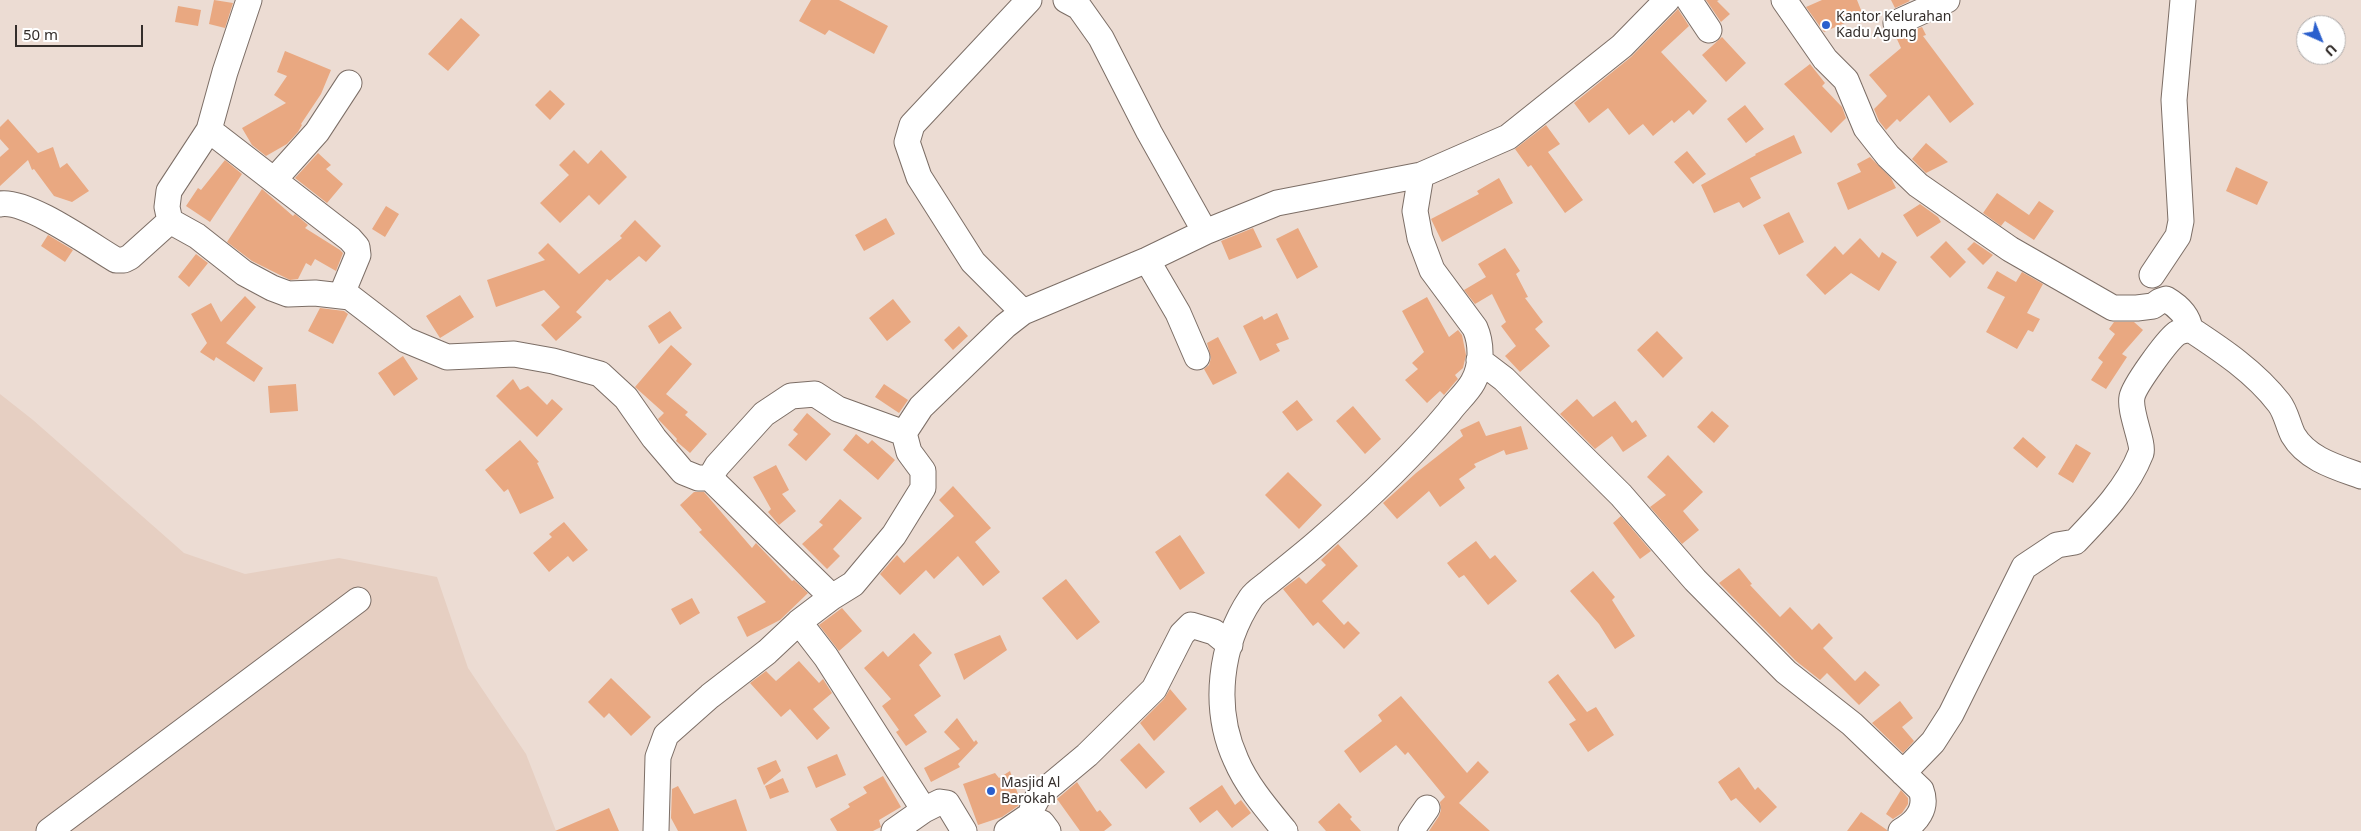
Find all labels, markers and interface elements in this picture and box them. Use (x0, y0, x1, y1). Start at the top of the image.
place label: Kantor Kelurahan Kadu Agung (1836, 9, 1951, 41)
scale bar (18, 15, 145, 47)
north arrow (2296, 15, 2346, 65)
marker: Kantor Kelurahan Kadu Agung (1820, 19, 1832, 31)
text: 50 m (23, 24, 58, 44)
text: U (2321, 40, 2341, 61)
place label: Masjid Al Barokah (1001, 775, 1060, 808)
marker: Masjid Al Barokah (985, 785, 997, 797)

